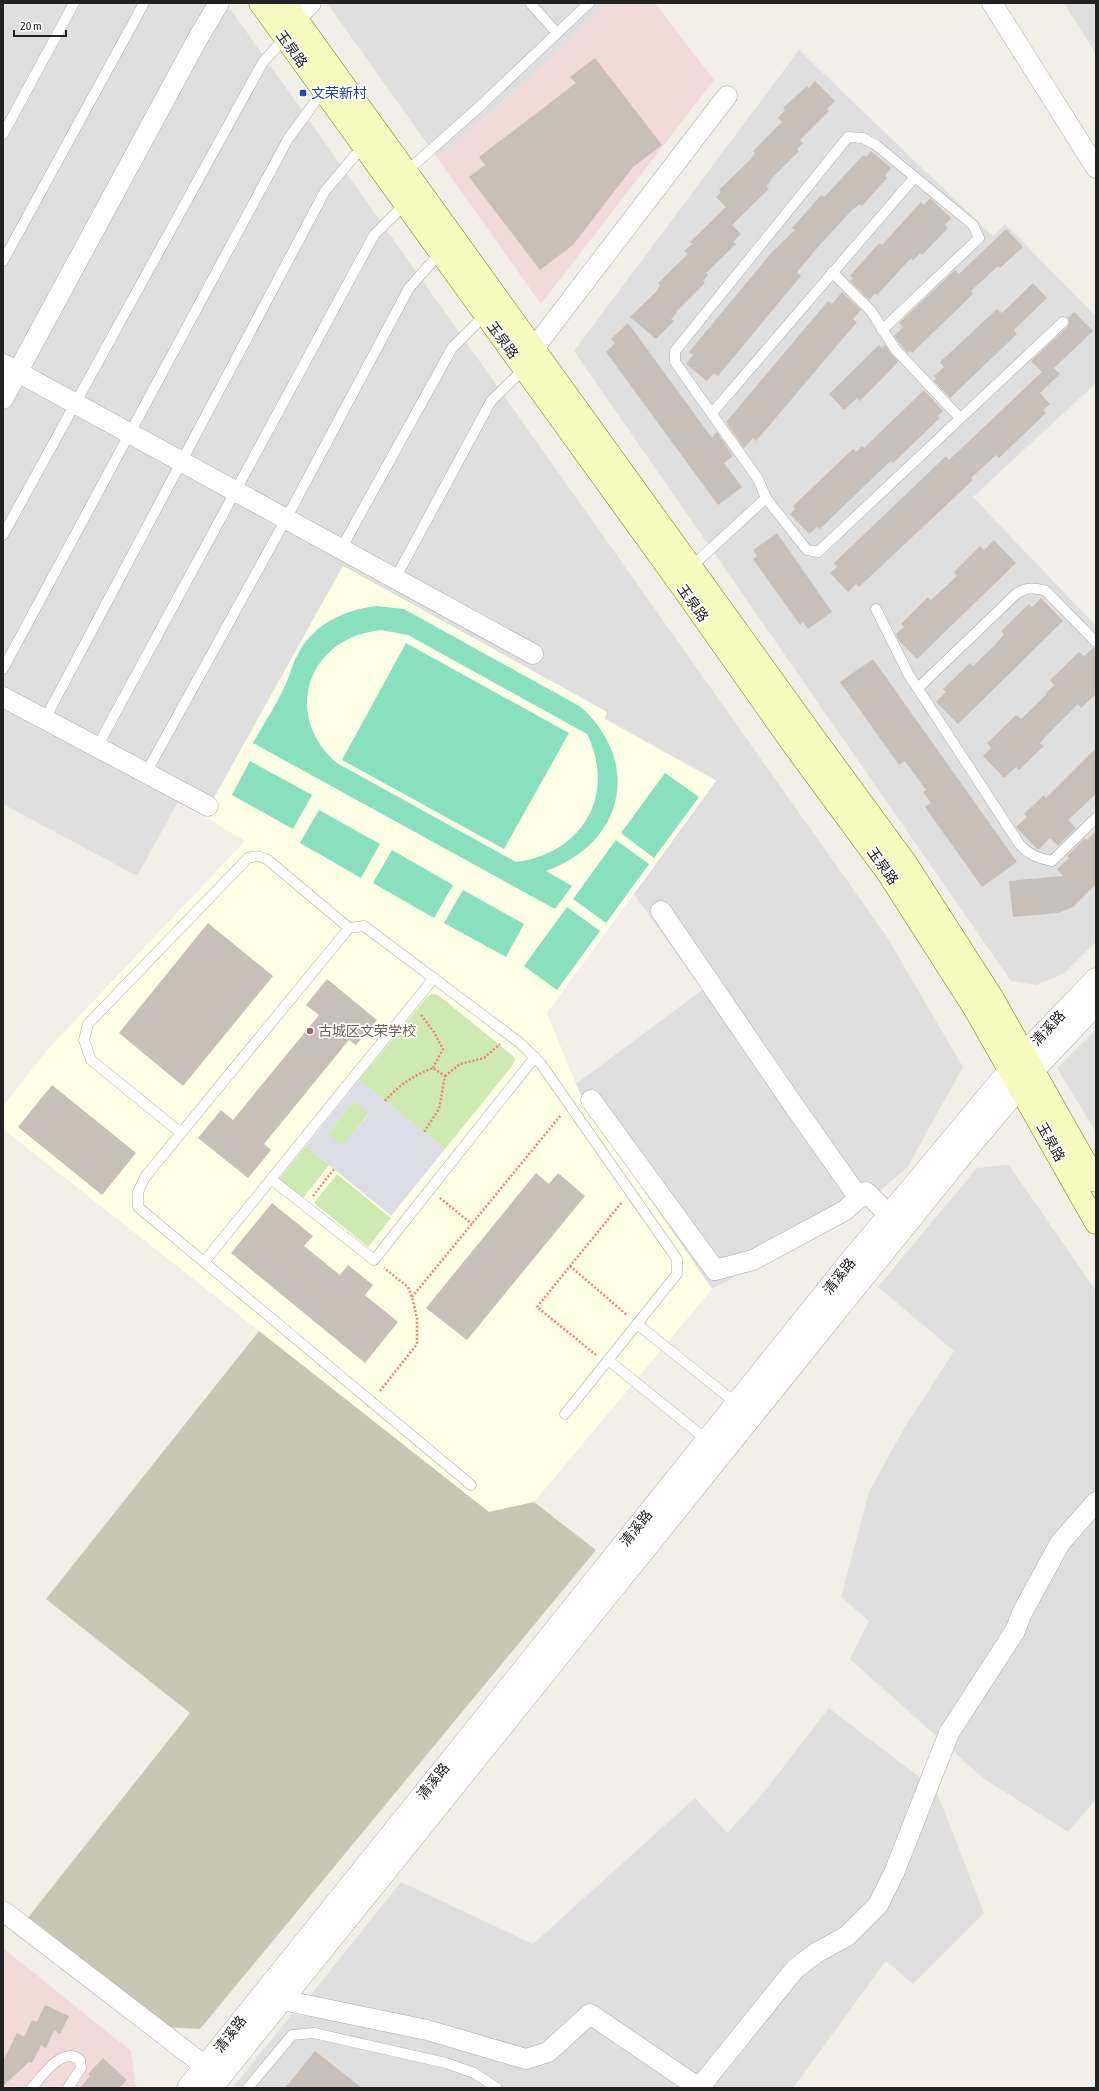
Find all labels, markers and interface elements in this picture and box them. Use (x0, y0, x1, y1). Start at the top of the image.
scale bar (14, 12, 66, 38)
text: 20 m (20, 19, 42, 33)
street label: 玉泉路 (273, 27, 311, 71)
place label: 文荣新村 (311, 85, 367, 101)
marker: 文荣新村 (298, 88, 308, 98)
street label: 玉泉路 (484, 318, 522, 362)
street label: 玉泉路 (674, 581, 712, 625)
street label: 玉泉路 (864, 844, 902, 888)
street label: 清溪路 (1028, 1007, 1068, 1049)
place label: 古城区文荣学校 (318, 1023, 416, 1039)
marker: 古城区文荣学校 (305, 1026, 315, 1036)
street label: 玉泉路 (1034, 1120, 1068, 1164)
street label: 清溪路 (820, 1255, 858, 1297)
street label: 清溪路 (617, 1507, 655, 1549)
street label: 清溪路 (414, 1760, 452, 1802)
street label: 清溪路 (211, 2013, 249, 2055)

